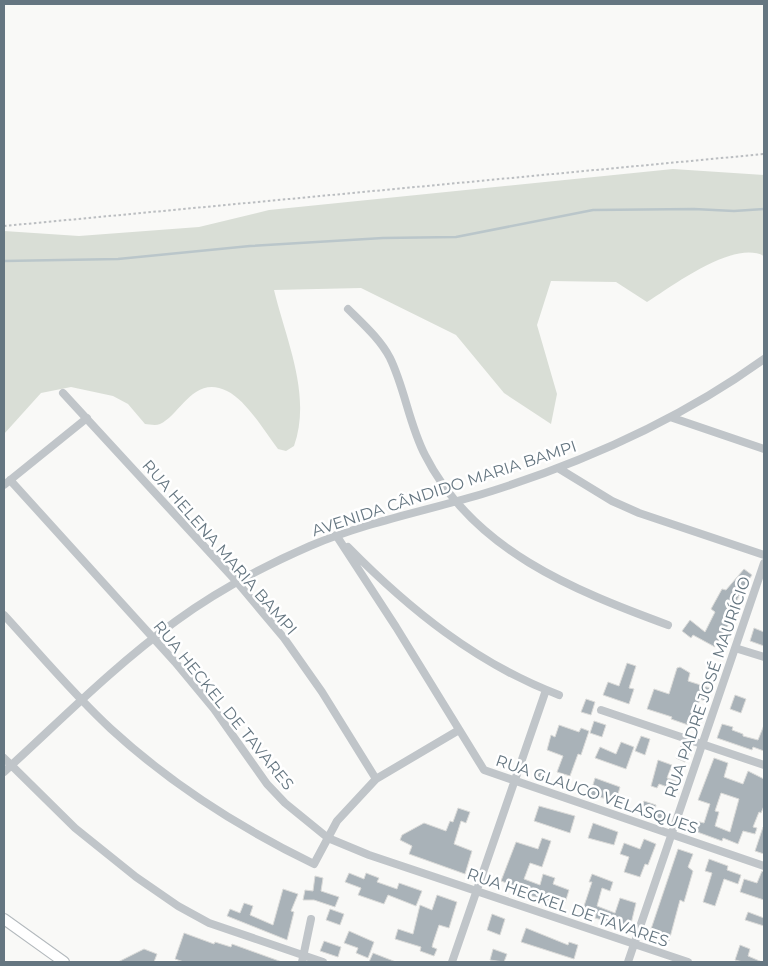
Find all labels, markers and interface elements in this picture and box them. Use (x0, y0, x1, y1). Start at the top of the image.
street label: AVENIDA CÂNDIDO MARIA BAMPI (309, 437, 579, 540)
street label: RUA HELENA MARIA BAMPI (138, 456, 301, 639)
street label: RUA PADRE JOSÉ MAURÍCIO (661, 574, 754, 800)
street label: RUA HECKEL DE TAVARES (149, 617, 298, 794)
street label: RUA GLAUCO VELASQUES (493, 751, 701, 838)
street label: RUA HECKEL DE TAVARES (464, 864, 671, 951)

